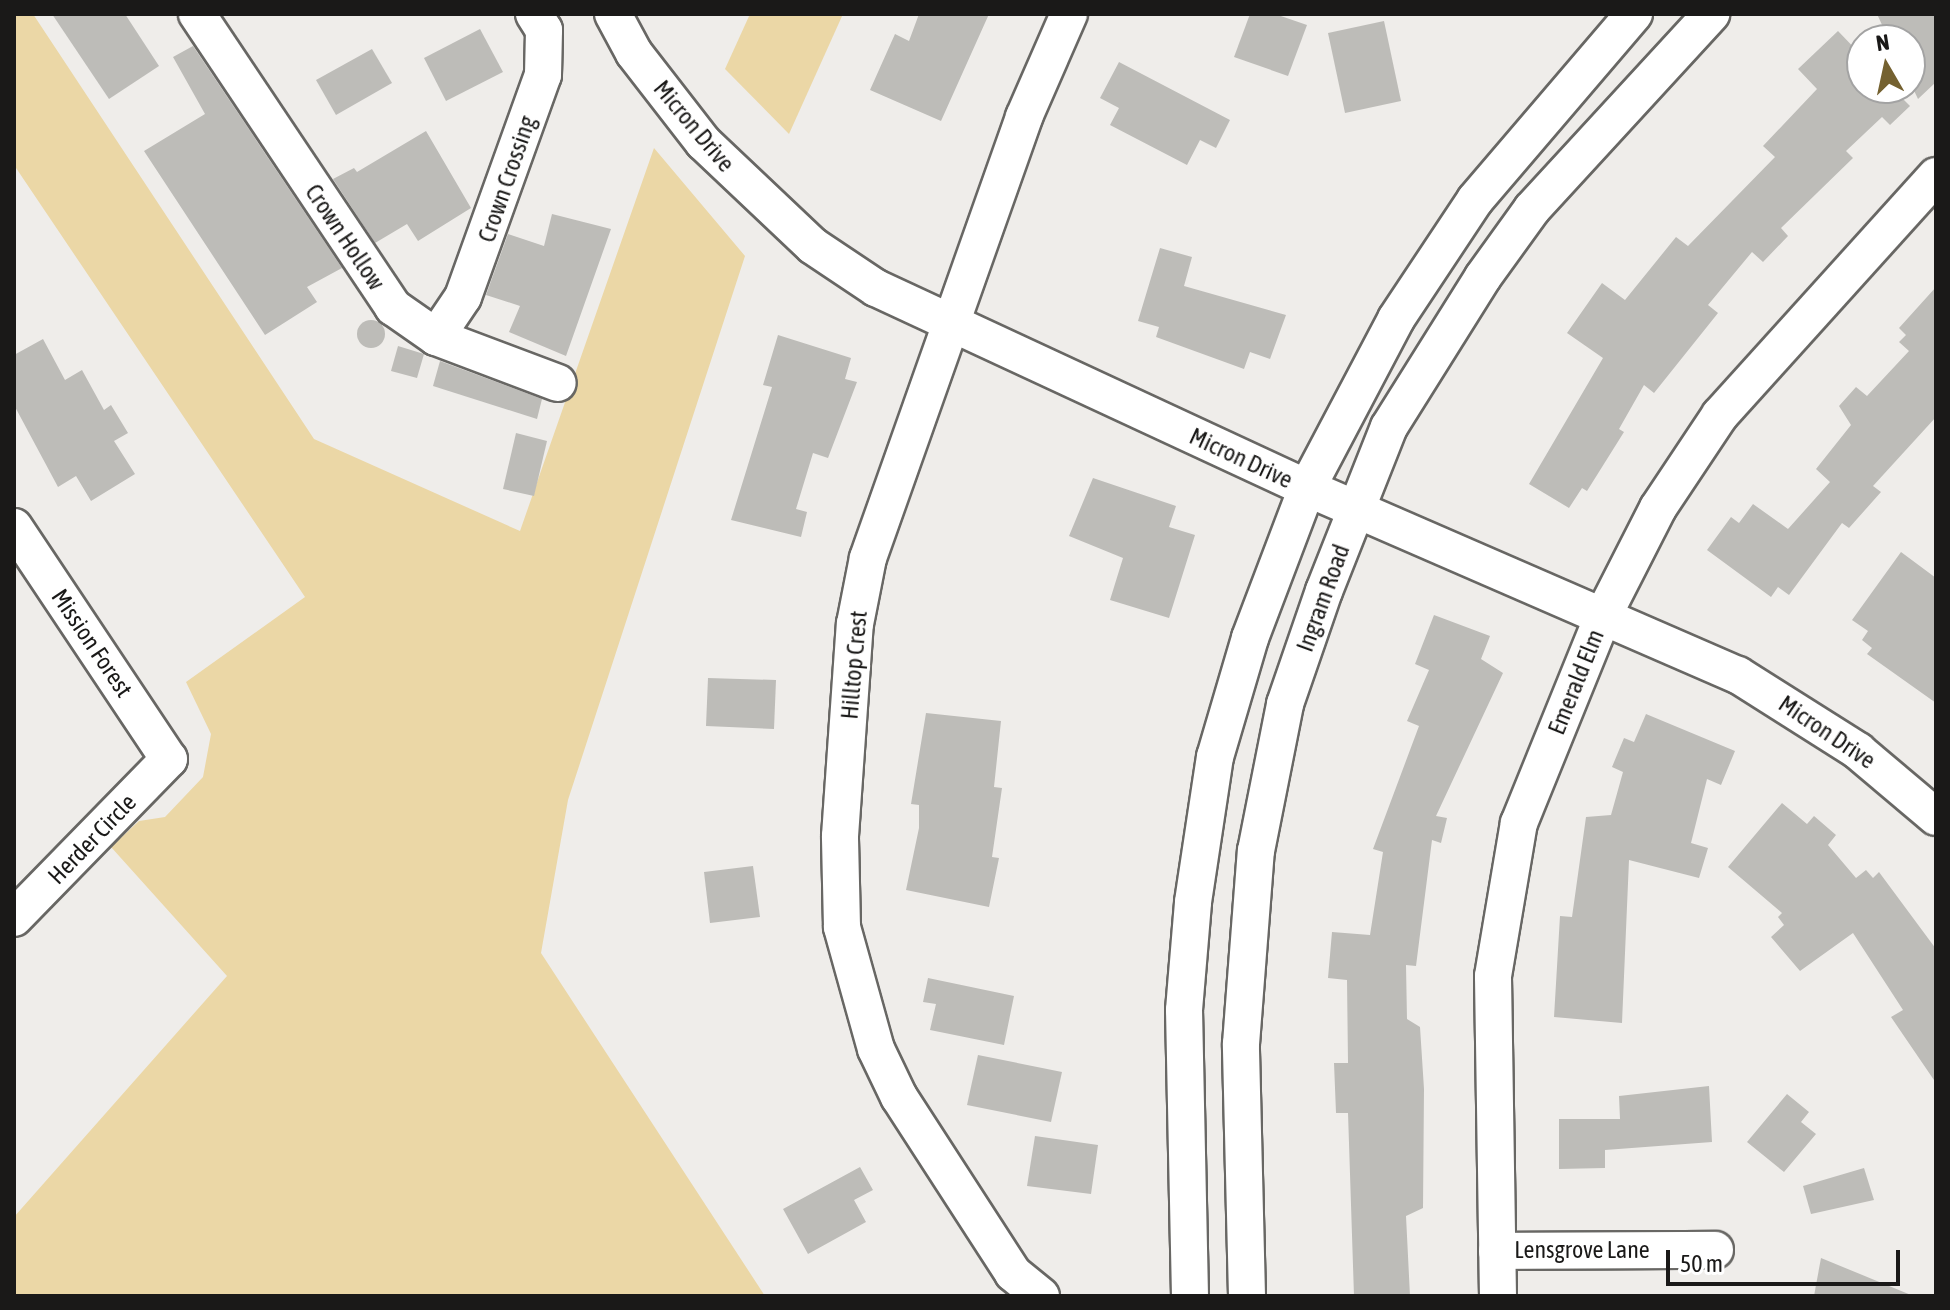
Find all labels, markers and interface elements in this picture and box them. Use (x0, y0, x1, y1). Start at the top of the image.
north arrow (1846, 24, 1926, 104)
text: N (1874, 28, 1891, 56)
street label: Micron Drive (648, 74, 740, 178)
street label: Crown Crossing (472, 112, 542, 246)
street label: Crown Hollow (299, 179, 391, 295)
street label: Micron Drive (1185, 422, 1297, 494)
street label: Ingram Road (1290, 540, 1356, 656)
street label: Mission Forest (45, 584, 139, 702)
street label: Hilltop Crest (835, 609, 873, 721)
street label: Emerald Elm (1542, 625, 1610, 739)
street label: Micron Drive (1773, 689, 1881, 775)
street label: Herder Circle (42, 788, 142, 890)
scale bar (1670, 1234, 1904, 1284)
street label: Lensgrove Lane (1514, 1236, 1650, 1264)
text: 50 m (1680, 1250, 1723, 1277)

